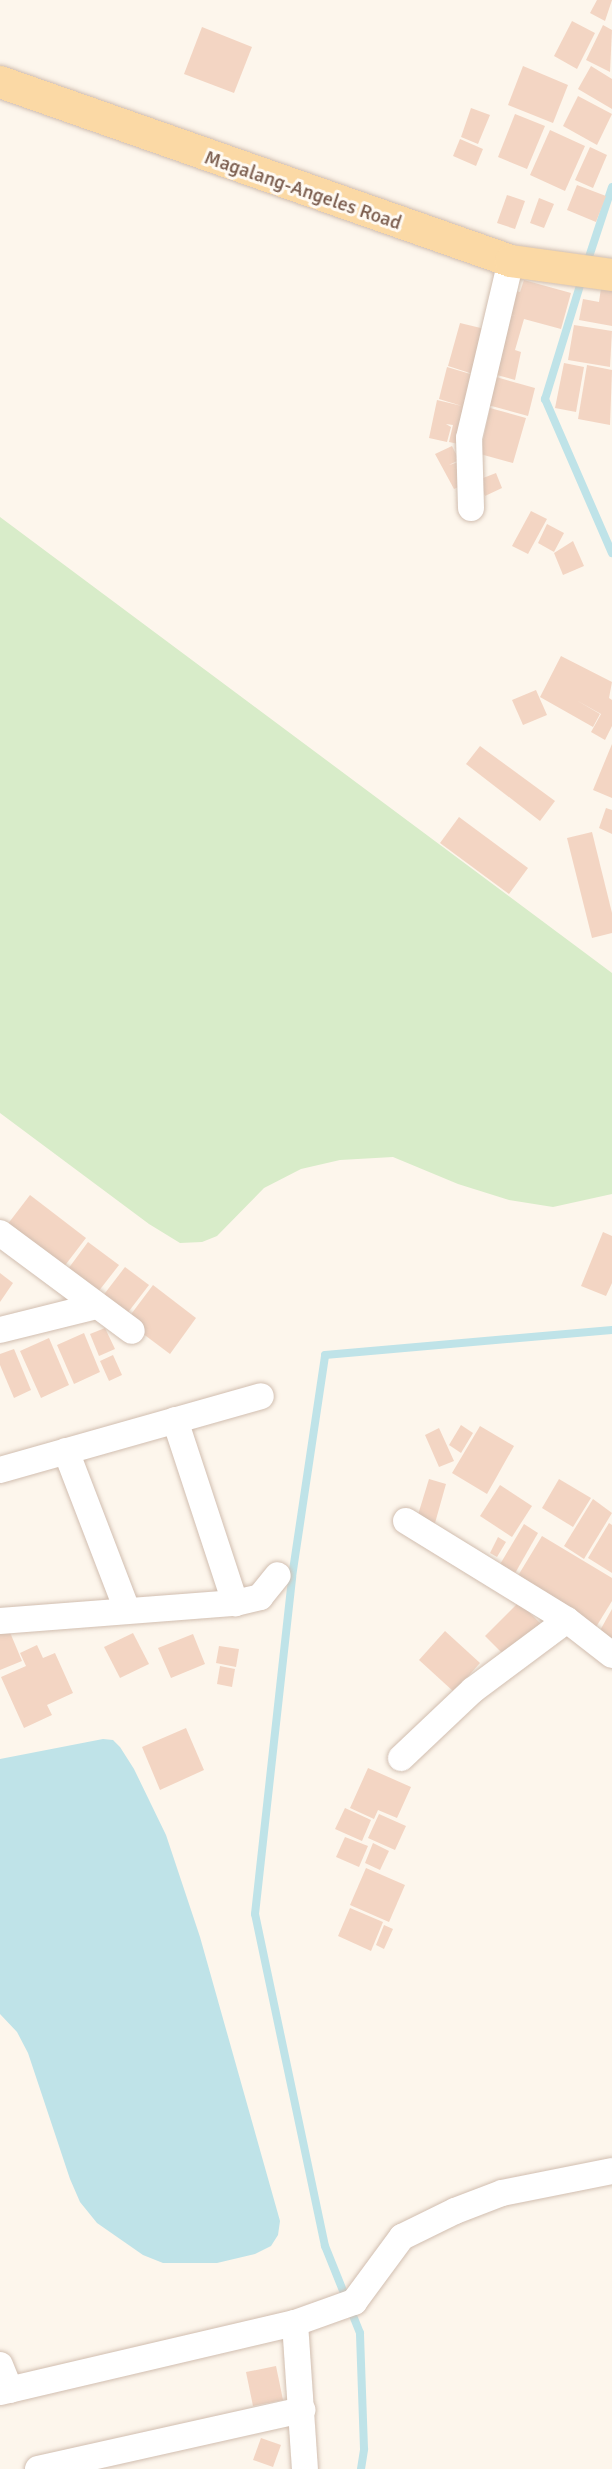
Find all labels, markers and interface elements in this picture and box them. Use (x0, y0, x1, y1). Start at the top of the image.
street label: Magalang-Angeles Road (201, 145, 405, 235)

